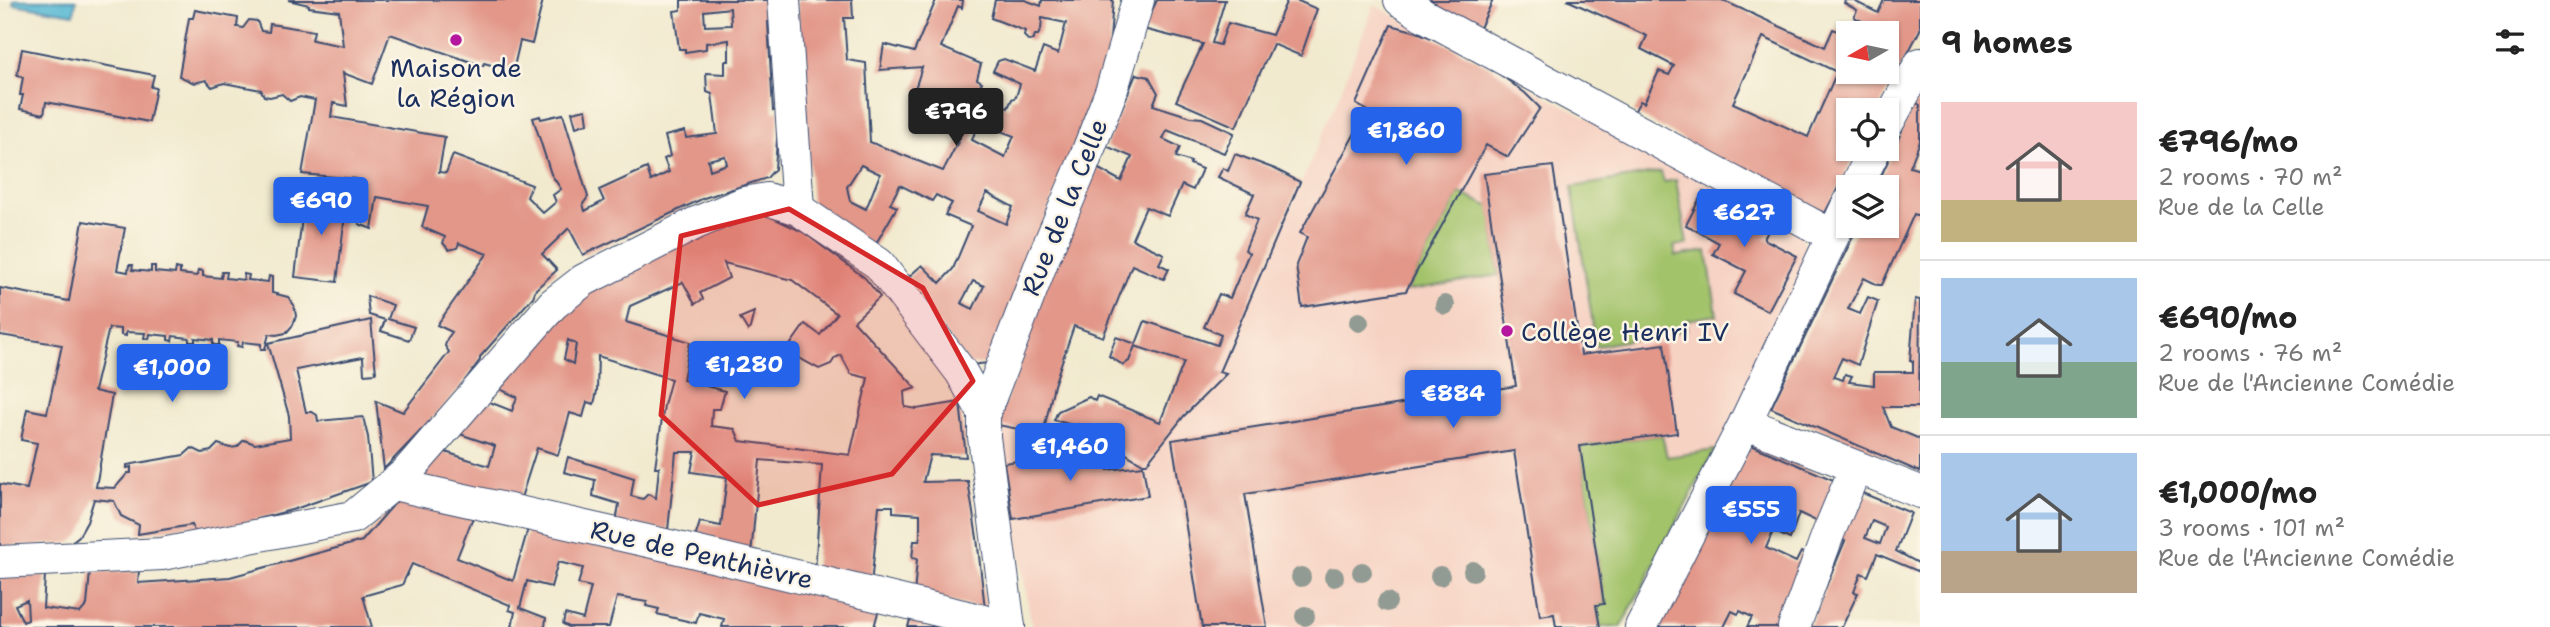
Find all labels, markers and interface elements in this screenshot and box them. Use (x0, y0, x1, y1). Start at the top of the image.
north arrow (1836, 21, 1899, 84)
map controls (1836, 21, 1899, 238)
text: 9 homes (1941, 22, 2073, 63)
icon: filters (2491, 23, 2529, 61)
marker: Maison de la Région (448, 32, 464, 48)
place label: Maison de la Région (390, 50, 522, 115)
pin: €796 (915, 88, 997, 148)
text: €796 (924, 96, 988, 126)
button: locate (1836, 98, 1899, 161)
pin: €1,860 (1349, 108, 1463, 167)
street label: Rue de la Celle (1013, 113, 1115, 301)
text: €1,860 (1367, 115, 1445, 145)
text: €796/mo (2158, 121, 2298, 162)
icon: home (1997, 130, 2081, 214)
text: 2 rooms · 70 m² (2158, 162, 2343, 192)
button: layers (1836, 175, 1899, 238)
pin: €690 (280, 177, 362, 237)
text: €690 (289, 185, 353, 215)
pin: €627 (1703, 190, 1785, 249)
text: Rue de la Celle (2158, 192, 2325, 222)
text: €627 (1713, 197, 1775, 227)
text: €690/mo (2158, 297, 2298, 338)
icon: home (1997, 306, 2081, 390)
place label: Collège Henri IV (1521, 314, 1729, 349)
marker: Collège Henri IV (1499, 323, 1515, 339)
text: 2 rooms · 76 m² (2158, 338, 2342, 368)
pin: €1,280 (687, 342, 801, 401)
pin: €1,000 (115, 344, 229, 404)
text: €1,280 (705, 349, 783, 379)
text: €1,000 (133, 352, 211, 382)
text: Rue de l'Ancienne Comédie (2158, 368, 2455, 398)
pin: €884 (1412, 370, 1494, 430)
text: €884 (1421, 378, 1485, 408)
pin: €1,460 (1013, 424, 1127, 483)
text: €1,460 (1031, 431, 1109, 461)
text: €1,000/mo (2158, 472, 2317, 513)
icon: home (1997, 481, 2081, 565)
pin: €555 (1710, 486, 1792, 546)
text: €555 (1722, 494, 1780, 524)
street label: Rue de Penthièvre (587, 511, 817, 597)
text: 3 rooms · 101 m² (2158, 513, 2345, 543)
text: Rue de l'Ancienne Comédie (2158, 543, 2455, 573)

